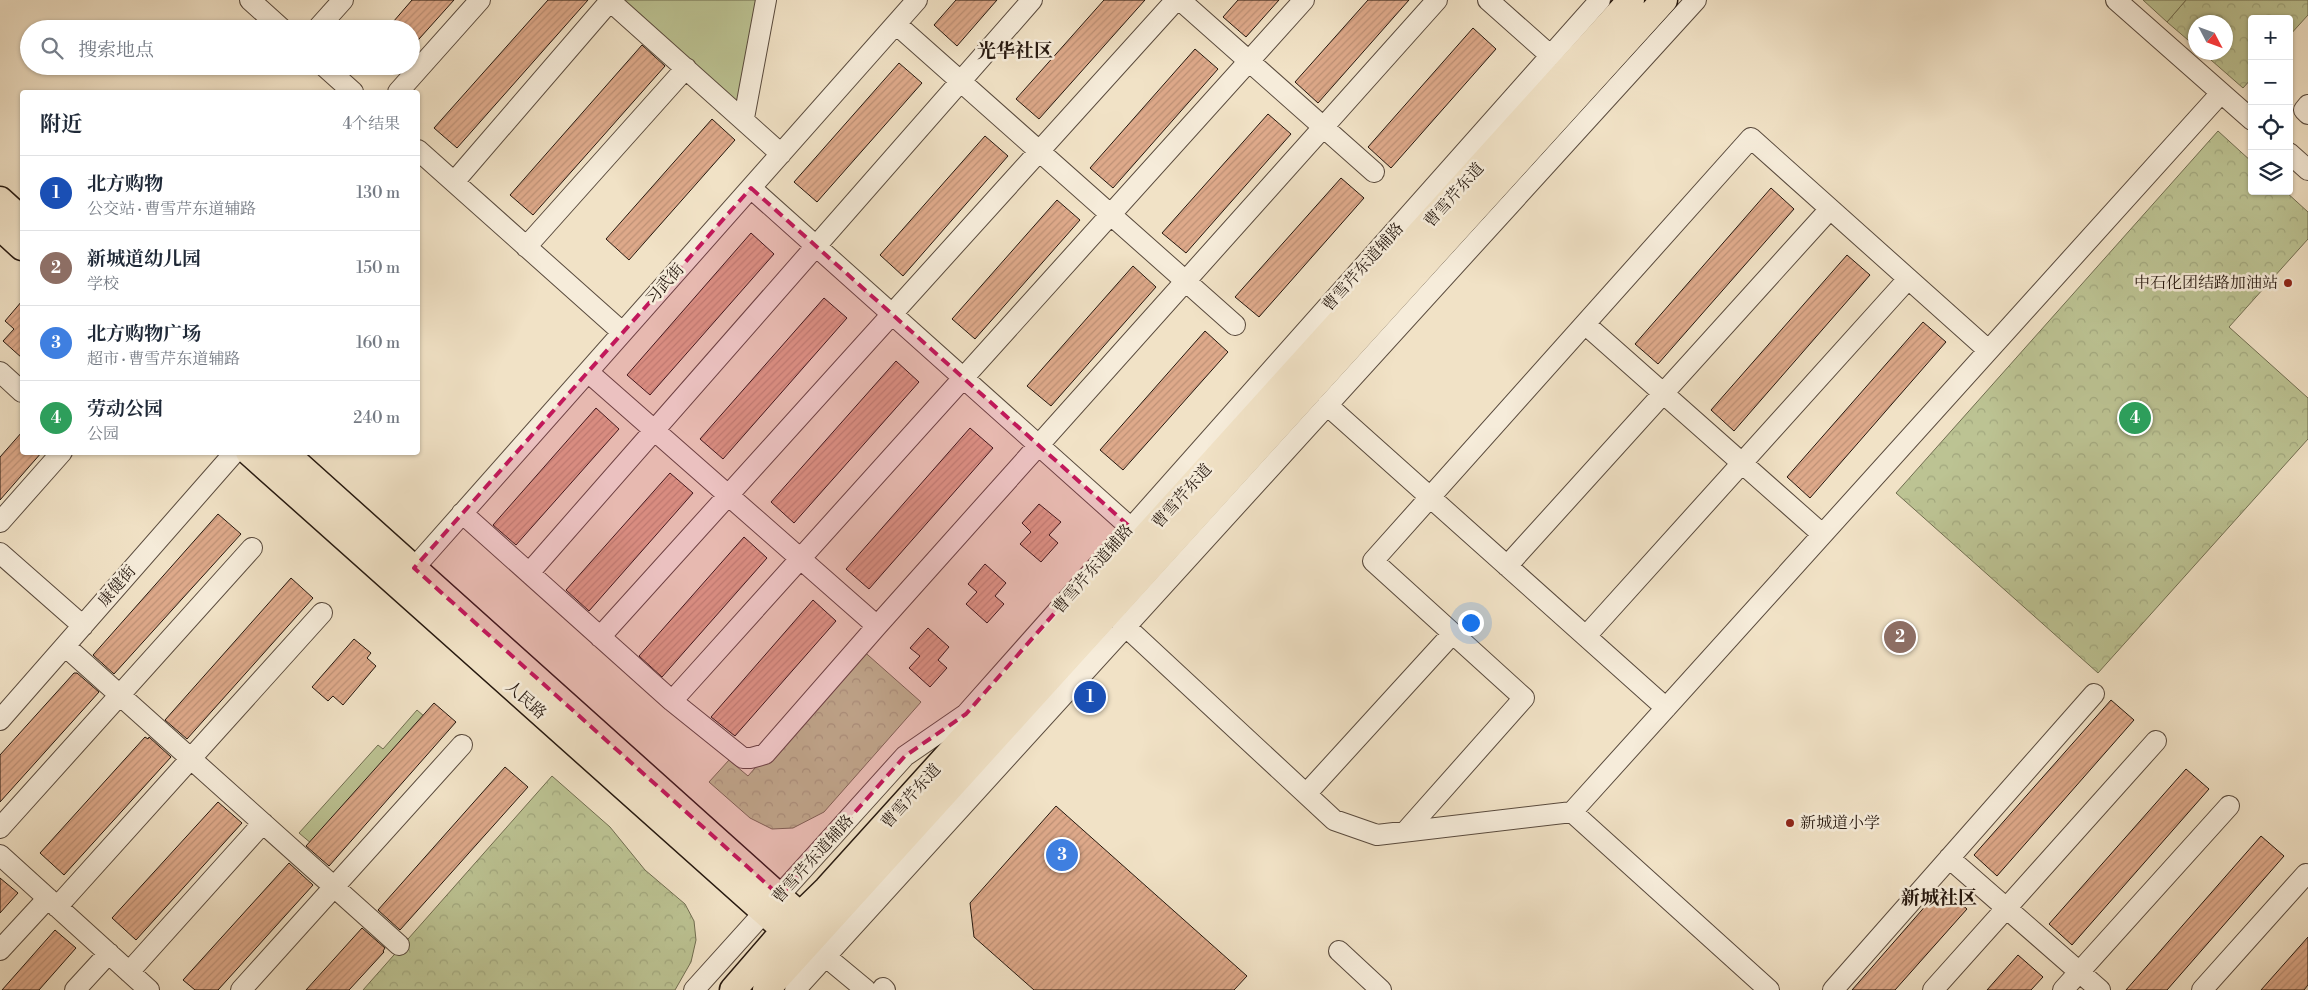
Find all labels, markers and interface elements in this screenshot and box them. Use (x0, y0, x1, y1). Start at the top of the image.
north arrow (2188, 15, 2233, 60)
map controls (2248, 15, 2293, 195)
button: + (2248, 15, 2293, 60)
search box (20, 20, 420, 75)
icon: search (38, 34, 66, 62)
text: 搜索地点 (78, 38, 154, 62)
district label: 光华社区 (977, 39, 1053, 63)
button: − (2248, 60, 2293, 105)
button: locate (2248, 105, 2293, 150)
text: 附近 (40, 112, 82, 138)
text: 4个结果 (342, 114, 400, 134)
button: layers (2248, 150, 2293, 195)
street label: 曹雪芹东道 (1420, 159, 1488, 231)
text: 北方购物 (87, 172, 163, 196)
text: 1 (52, 183, 60, 203)
text: 130 m (356, 183, 400, 203)
text: 公交站 · 曹雪芹东道辅路 (87, 199, 256, 219)
street label: 曹雪芹东道辅路 (1318, 219, 1408, 315)
text: 新城道幼儿园 (87, 247, 201, 271)
text: 2 (51, 258, 61, 278)
text: 150 m (356, 258, 400, 278)
street label: 习武街 (642, 259, 688, 309)
place label: 中石化团结路加油站 (2134, 273, 2278, 293)
text: 学校 (87, 274, 119, 294)
marker: 中石化团结路加油站 (2282, 277, 2294, 289)
text: 北方购物广场 (87, 322, 201, 346)
text: 3 (51, 333, 61, 353)
text: 160 m (356, 333, 400, 353)
text: 超市 · 曹雪芹东道辅路 (87, 349, 240, 369)
text: 劳动公园 (87, 397, 163, 421)
pin: 4 (2119, 399, 2151, 437)
text: 4 (51, 408, 61, 428)
text: 240 m (353, 408, 400, 428)
text: 公园 (87, 424, 119, 444)
street label: 曹雪芹东道 (1148, 460, 1216, 532)
street label: 曹雪芹东道辅路 (1049, 520, 1137, 618)
street label: 康健街 (94, 561, 140, 611)
your location (1458, 610, 1484, 636)
pin: 2 (1884, 618, 1916, 656)
street label: 人民路 (501, 677, 551, 723)
pin: 1 (1074, 678, 1106, 716)
street label: 曹雪芹东道 (877, 760, 945, 832)
street label: 曹雪芹东道辅路 (768, 811, 858, 907)
place label: 新城道小学 (1800, 813, 1880, 833)
marker: 新城道小学 (1784, 817, 1796, 829)
pin: 3 (1046, 836, 1078, 874)
district label: 新城社区 (1901, 886, 1977, 910)

